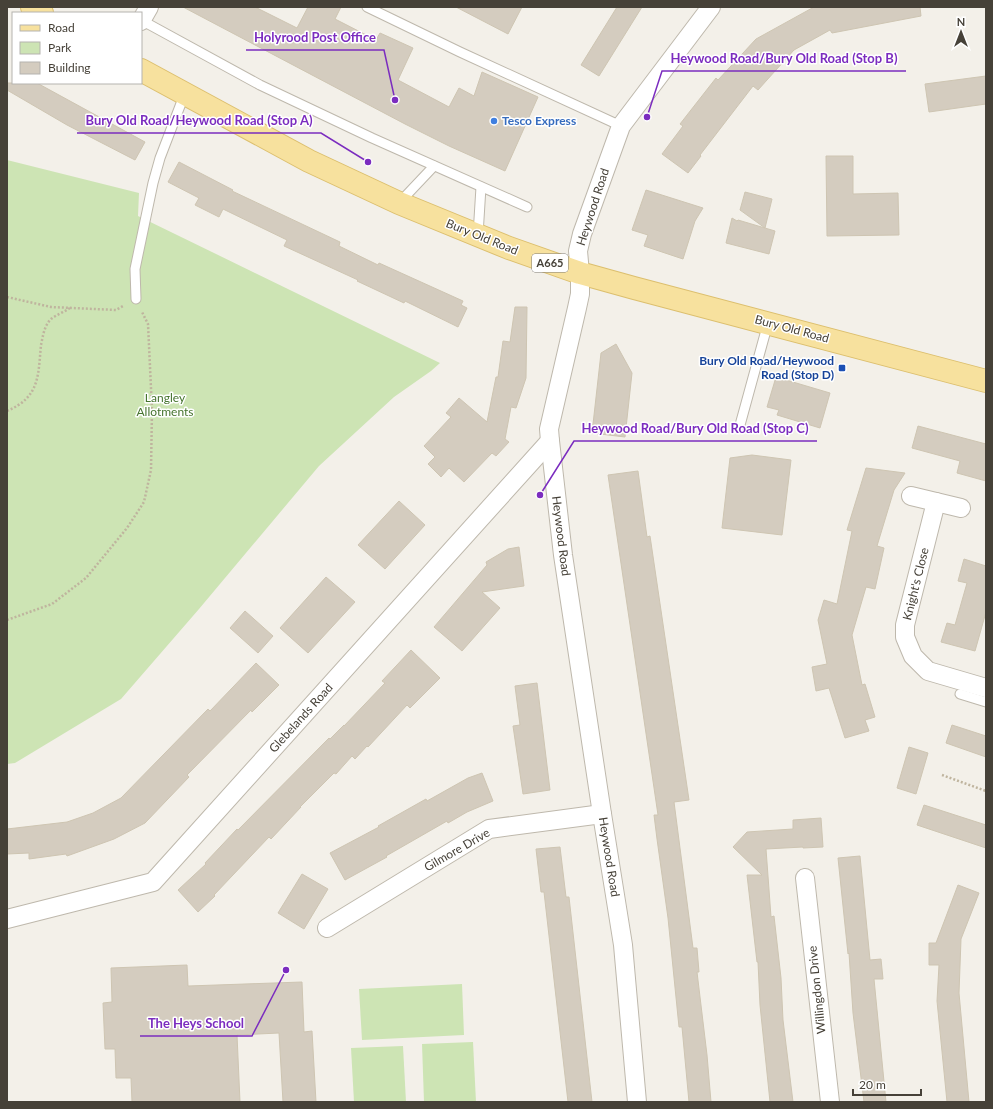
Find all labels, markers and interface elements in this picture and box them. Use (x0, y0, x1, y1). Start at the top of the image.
legend (12, 12, 142, 84)
north arrow (941, 12, 981, 52)
text: N (957, 15, 965, 28)
text: Road (48, 20, 75, 35)
callout: Holyrood Post Office (246, 25, 384, 50)
text: Holyrood Post Office (254, 29, 376, 45)
text: Park (48, 40, 72, 55)
callout: Heywood Road/Bury Old Road (Stop B) (662, 46, 906, 71)
text: Heywood Road/Bury Old Road (Stop B) (671, 50, 898, 66)
text: Building (48, 60, 91, 75)
callout: Bury Old Road/Heywood Road (Stop A) (77, 108, 321, 133)
text: Bury Old Road/Heywood Road (Stop A) (85, 112, 313, 128)
place label: Tesco Express (502, 113, 576, 128)
marker: Tesco Express (489, 116, 499, 126)
street label: Heywood Road (573, 166, 612, 248)
street label: Bury Old Road (444, 215, 520, 258)
road number: A665 (532, 254, 568, 272)
street label: Bury Old Road (753, 311, 831, 346)
place label: Bury Old Road/Heywood Road (Stop D) (699, 353, 834, 382)
marker: Bury Old Road/Heywood Road (Stop D) (837, 363, 847, 373)
park label: Langley Allotments (136, 390, 194, 419)
callout: Heywood Road/Bury Old Road (Stop C) (574, 416, 817, 441)
text: Heywood Road/Bury Old Road (Stop C) (581, 420, 809, 436)
street label: Heywood Road (549, 495, 574, 577)
street label: Knight's Close (899, 546, 932, 622)
street label: Glebelands Road (266, 680, 336, 755)
street label: Heywood Road (596, 816, 623, 898)
street label: Gilmore Drive (421, 825, 492, 874)
street label: Willingdon Drive (804, 945, 829, 1035)
callout: The Heys School (140, 1011, 252, 1036)
text: The Heys School (148, 1015, 244, 1031)
scale bar (853, 1071, 921, 1097)
text: 20 m (859, 1077, 886, 1092)

